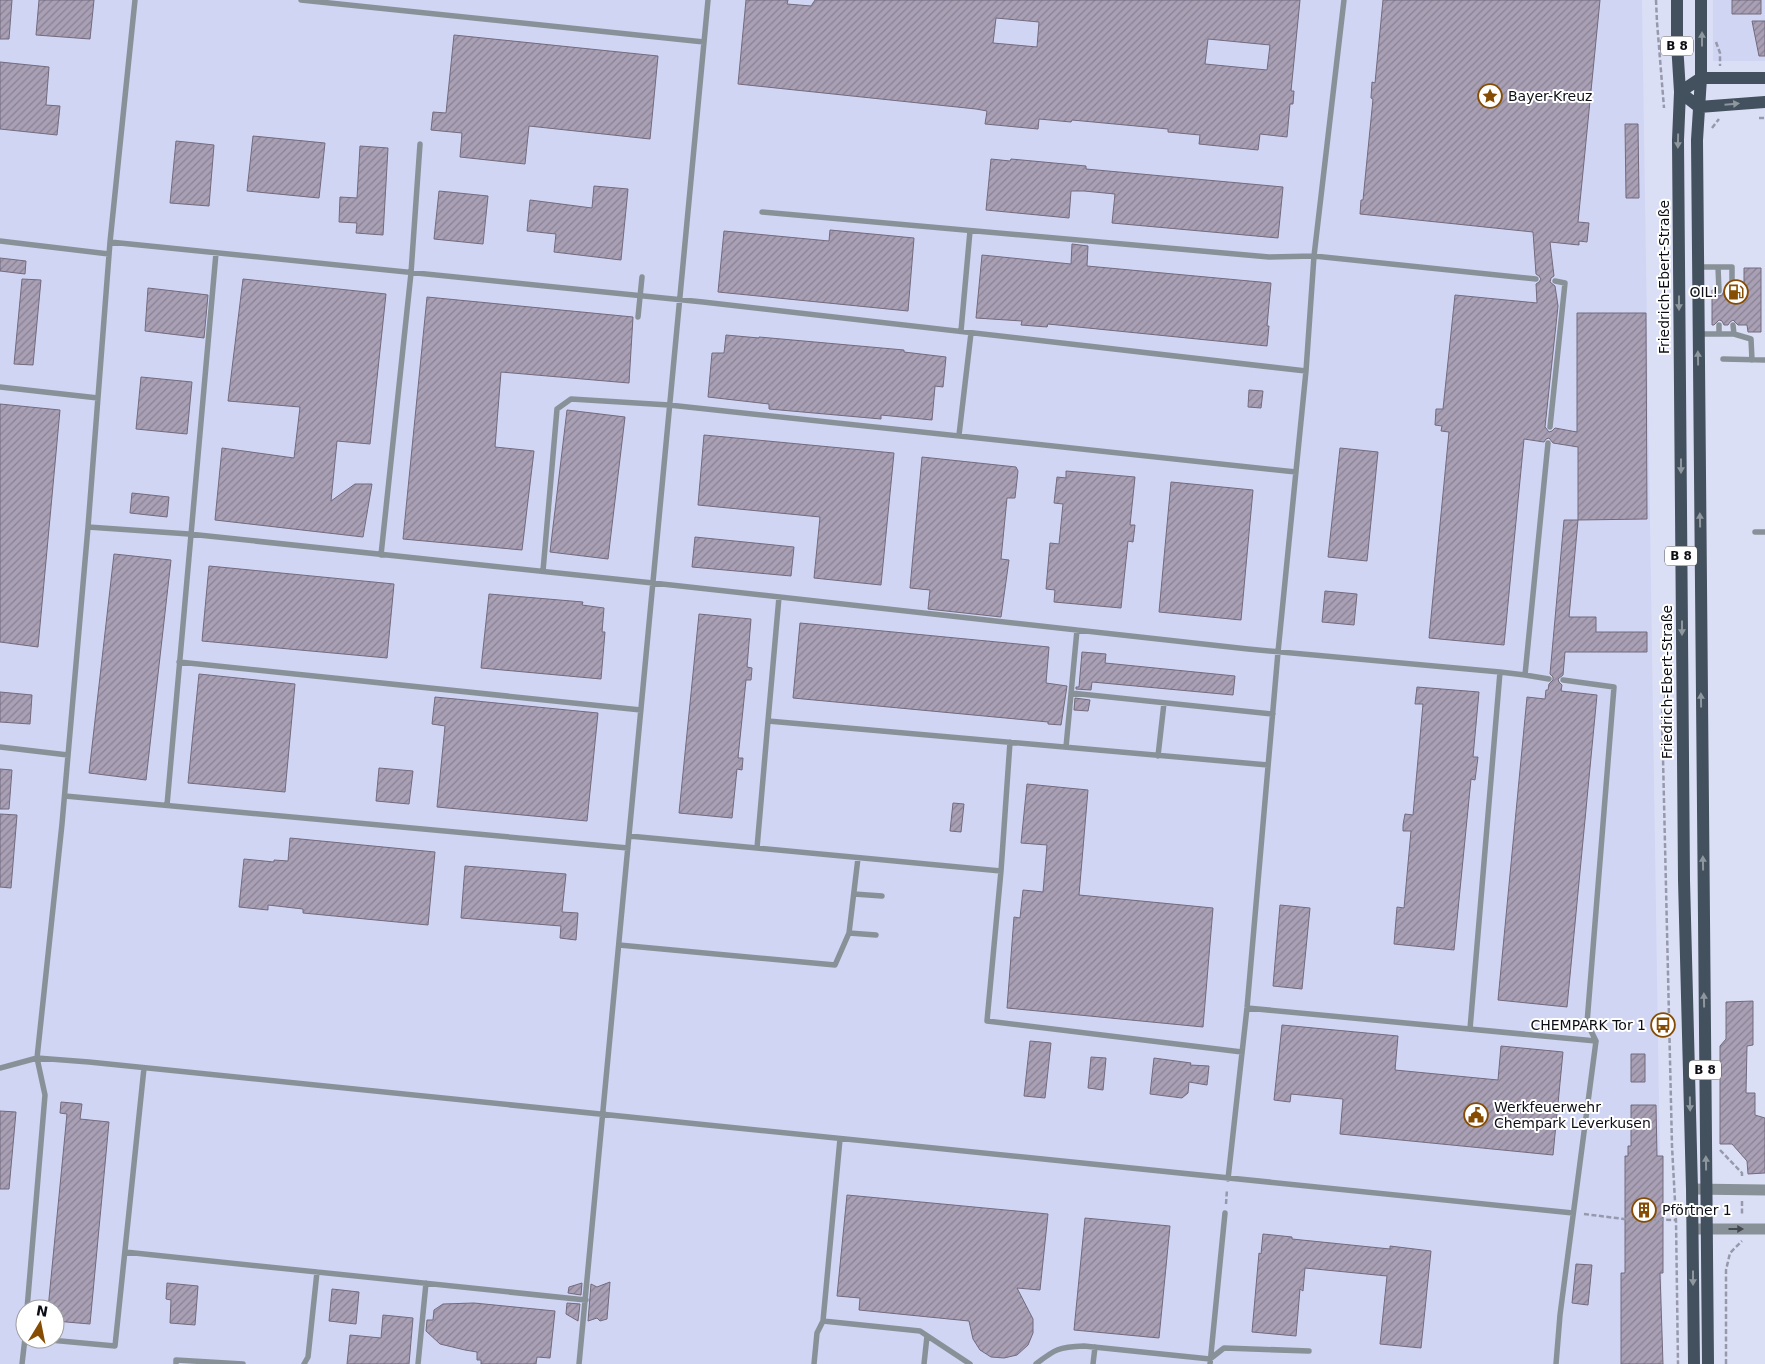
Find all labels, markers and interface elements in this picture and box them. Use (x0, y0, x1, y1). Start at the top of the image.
one-way arrow (1698, 31, 1706, 47)
road number: B 8 (1661, 36, 1693, 56)
place icon: Bayer-Kreuz (1477, 83, 1503, 109)
place label: Bayer-Kreuz (1508, 88, 1592, 104)
one-way arrow (1724, 100, 1740, 108)
one-way arrow (1674, 133, 1682, 149)
street label: Friedrich-Ebert-Straße (1656, 200, 1672, 354)
fuel station icon: OIL! (1723, 279, 1749, 305)
place label: OIL! (1689, 284, 1718, 300)
one-way arrow (1676, 296, 1684, 312)
one-way arrow (1694, 349, 1702, 365)
one-way arrow (1677, 458, 1685, 474)
one-way arrow (1696, 512, 1704, 528)
road number: B 8 (1665, 546, 1697, 566)
street label: Friedrich-Ebert-Straße (1659, 605, 1675, 759)
one-way arrow (1678, 621, 1686, 637)
one-way arrow (1697, 692, 1705, 708)
one-way arrow (1699, 854, 1707, 870)
one-way arrow (1700, 992, 1708, 1008)
bus stop icon: CHEMPARK Tor 1 (1650, 1012, 1676, 1038)
place label: CHEMPARK Tor 1 (1530, 1017, 1646, 1033)
road number: B 8 (1689, 1060, 1721, 1080)
one-way arrow (1687, 1096, 1695, 1112)
place label: Werkfeuerwehr Chempark Leverkusen (1494, 1099, 1651, 1131)
public building icon: Werkfeuerwehr Chempark Leverkusen (1463, 1102, 1489, 1128)
one-way arrow (1702, 1155, 1710, 1171)
building icon: Pförtner 1 (1631, 1197, 1657, 1223)
place label: Pförtner 1 (1662, 1202, 1732, 1218)
one-way arrow (1728, 1225, 1744, 1233)
one-way arrow (1689, 1270, 1697, 1286)
north arrow (15, 1299, 65, 1349)
text: N (35, 1302, 49, 1320)

